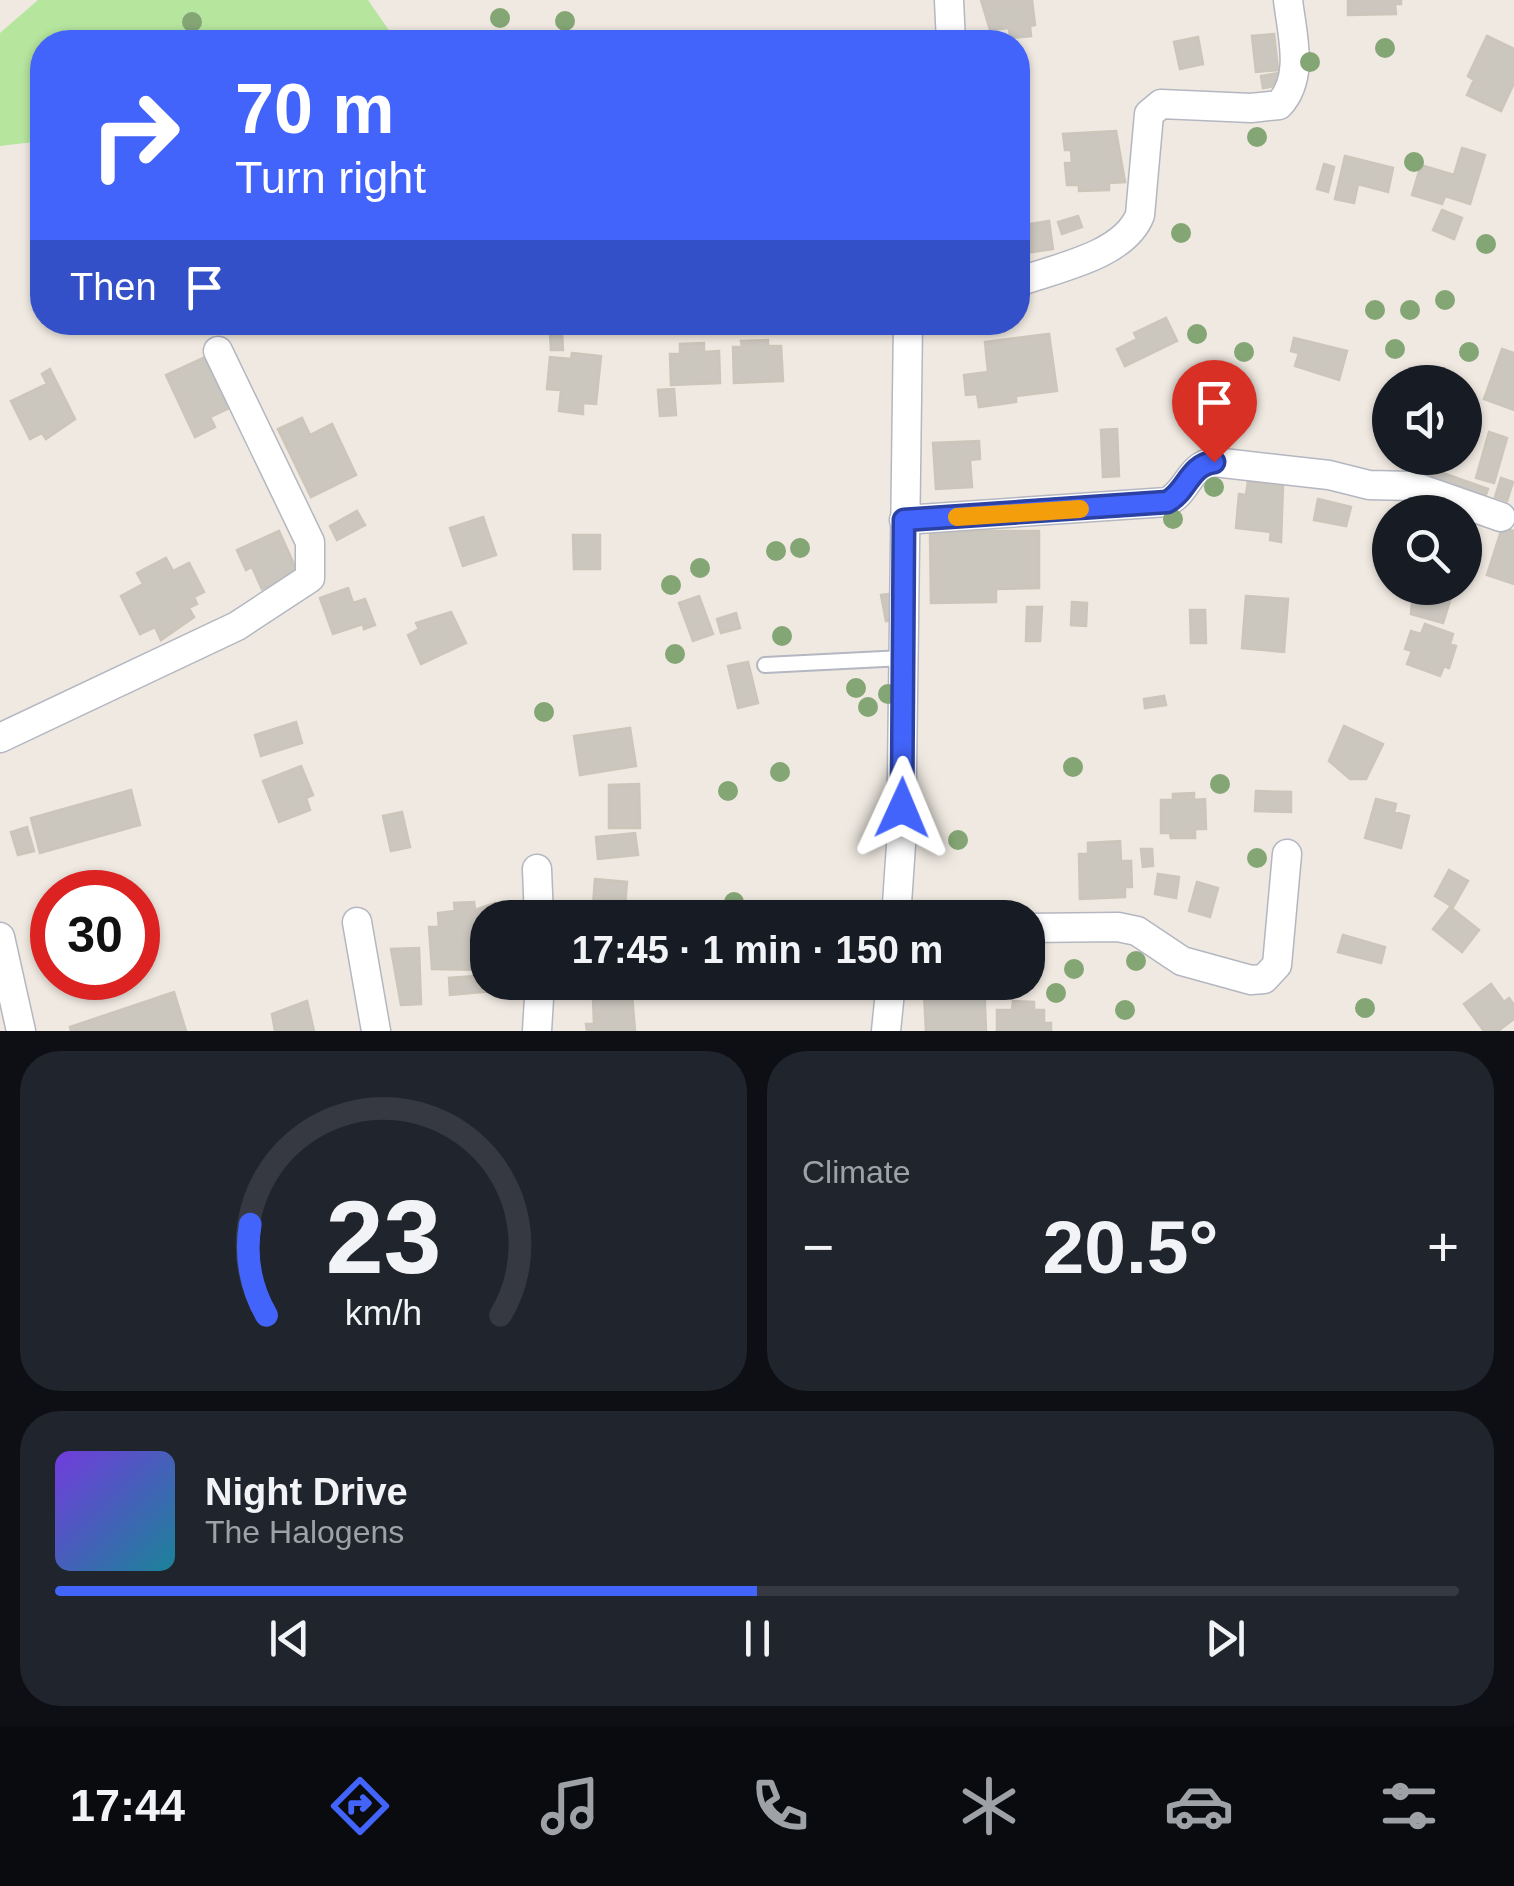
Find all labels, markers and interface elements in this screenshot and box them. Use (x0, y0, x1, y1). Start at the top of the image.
icon: right (70, 70, 200, 200)
text: 70 m (235, 70, 395, 148)
text: Turn right (235, 152, 426, 203)
icon: arrive (177, 260, 232, 315)
text: Then (70, 266, 157, 308)
pin (1172, 360, 1257, 463)
map controls (1372, 365, 1482, 605)
button: sound (1372, 365, 1482, 475)
icon: arrive (1187, 375, 1242, 430)
button: search (1372, 495, 1482, 605)
position arrow (850, 756, 954, 860)
speed limit sign: 30 (30, 870, 160, 1000)
text: 17:45 · 1 min · 150 m (572, 929, 943, 971)
text: Climate (802, 1154, 910, 1190)
text: 23 (326, 1179, 441, 1295)
text: 20.5° (1043, 1205, 1218, 1289)
text: − (802, 1216, 834, 1278)
text: + (1427, 1216, 1459, 1278)
text: km/h (345, 1293, 422, 1333)
text: Night Drive (205, 1471, 408, 1513)
text: The Halogens (205, 1514, 404, 1550)
icon: previous (262, 1611, 317, 1666)
icon: pause (730, 1611, 785, 1666)
icon: next (1198, 1611, 1253, 1666)
icon: directions (325, 1771, 395, 1841)
icon: music (535, 1771, 605, 1841)
icon: phone (745, 1771, 815, 1841)
icon: climate (954, 1771, 1024, 1841)
icon: car (1164, 1771, 1234, 1841)
icon: filters (1374, 1771, 1444, 1841)
text: 17:44 (70, 1780, 185, 1831)

